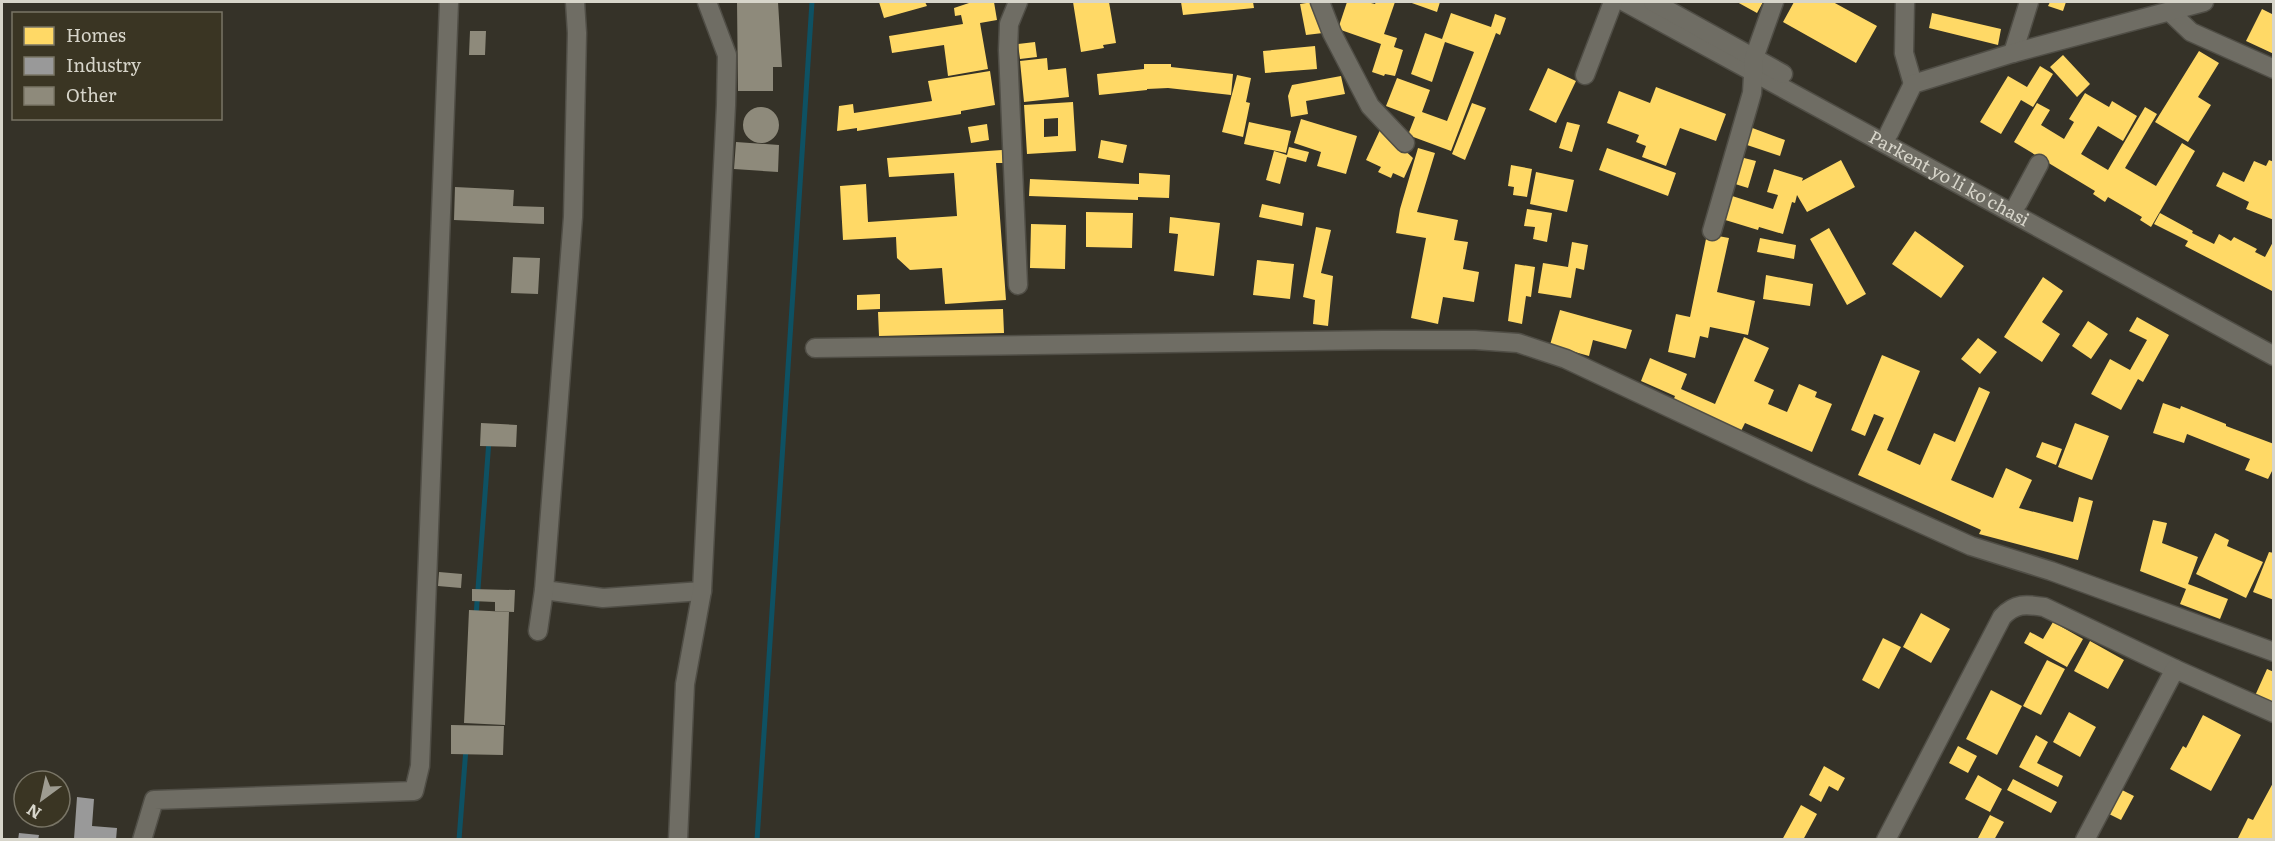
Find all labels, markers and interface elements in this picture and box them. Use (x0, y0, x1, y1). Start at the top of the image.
legend (12, 12, 222, 120)
text: Homes (66, 21, 126, 48)
text: Industry (66, 51, 142, 78)
text: Other (66, 81, 117, 108)
street label: Parkent yo'li ko'chasi (1864, 123, 2035, 232)
north arrow (12, 769, 72, 829)
text: N (21, 799, 45, 826)

